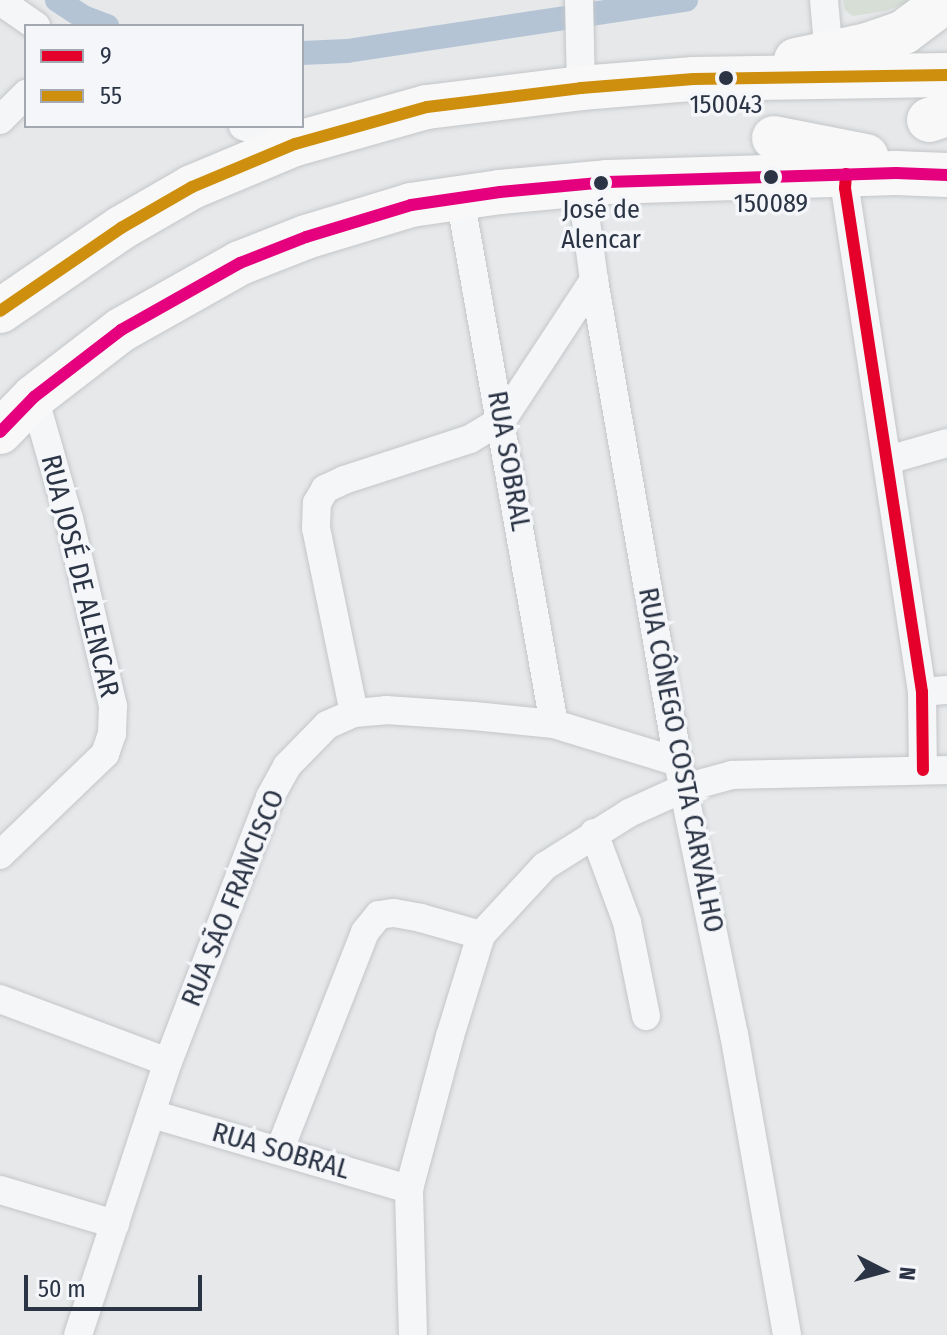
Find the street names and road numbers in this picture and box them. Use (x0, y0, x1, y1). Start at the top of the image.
street label: RUA SOBRAL (480, 388, 538, 534)
street label: RUA JOSÉ DE ALENCAR (34, 451, 126, 701)
street label: RUA CÔNEGO COSTA CARVALHO (631, 585, 731, 935)
street label: RUA SÃO FRANCISCO (174, 785, 292, 1011)
street label: RUA SOBRAL (208, 1115, 354, 1187)

